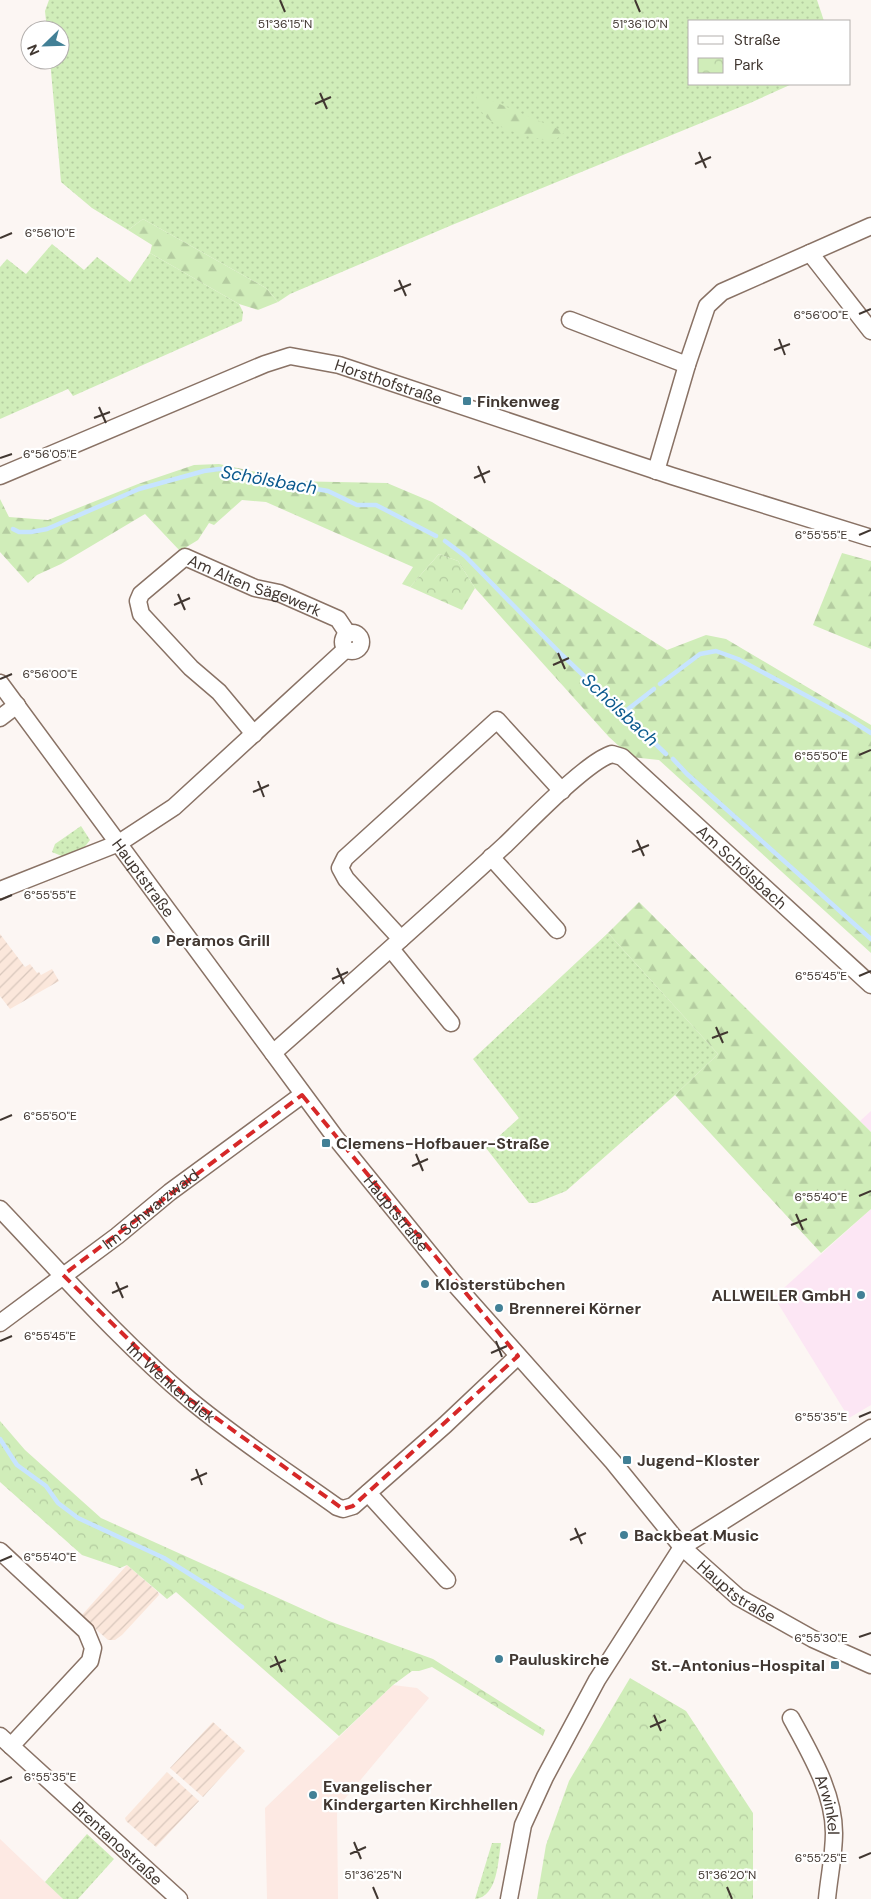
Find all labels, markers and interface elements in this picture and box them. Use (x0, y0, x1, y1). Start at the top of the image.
text: 51°36'15"N (258, 16, 312, 32)
text: 51°36'10"N (612, 16, 668, 32)
north arrow (20, 20, 70, 70)
legend (688, 20, 851, 85)
text: Straße (734, 30, 781, 50)
text: N (23, 42, 43, 58)
text: Park (734, 55, 764, 75)
text: 6°56'10"E (25, 225, 76, 241)
text: 6°56'00"E (793, 307, 849, 323)
street label: Horsthofstraße (332, 354, 445, 410)
place label: Finkenweg (477, 391, 560, 412)
marker: Finkenweg (461, 395, 473, 407)
text: 6°56'05"E (23, 446, 77, 462)
water label: Schölsbach (219, 460, 319, 500)
text: 6°55'55"E (795, 527, 847, 543)
street label: Am Alten Sägewerk (184, 550, 325, 621)
text: 6°56'00"E (22, 666, 78, 682)
water label: Schölsbach (576, 668, 664, 752)
text: 6°55'50"E (794, 748, 848, 764)
street label: Am Schölsbach (692, 821, 791, 914)
street label: Hauptstraße (107, 834, 179, 922)
text: 6°55'55"E (24, 887, 76, 903)
place label: Peramos Grill (166, 930, 270, 951)
marker: Peramos Grill (150, 934, 162, 946)
text: 6°55'45"E (795, 968, 847, 984)
text: 6°55'50"E (23, 1108, 77, 1124)
place label: Clemens-Hofbauer-Straße (336, 1133, 550, 1154)
marker: Clemens-Hofbauer-Straße (320, 1137, 332, 1149)
street label: Im Schwarzwald (98, 1164, 203, 1254)
street label: Hauptstraße (359, 1171, 434, 1256)
text: 6°55'40"E (794, 1189, 848, 1205)
place label: Klosterstübchen (435, 1274, 565, 1295)
marker: Klosterstübchen (419, 1278, 431, 1290)
place label: ALLWEILER GmbH (711, 1285, 851, 1306)
marker: ALLWEILER GmbH (855, 1289, 867, 1301)
place label: Brennerei Körner (509, 1298, 641, 1319)
marker: Brennerei Körner (493, 1302, 505, 1314)
text: 6°55'45"E (24, 1328, 76, 1344)
street label: Im Wenkendiek (122, 1338, 220, 1428)
text: 6°55'35"E (795, 1409, 847, 1425)
place label: Jugend-Kloster (637, 1450, 760, 1471)
marker: Jugend-Kloster (621, 1454, 633, 1466)
place label: Backbeat Music (634, 1525, 759, 1546)
marker: Backbeat Music (618, 1529, 630, 1541)
text: 6°55'40"E (23, 1549, 77, 1565)
street label: Hauptstraße (693, 1556, 779, 1627)
text: 6°55'30"E (794, 1630, 848, 1646)
place label: Pauluskirche (509, 1649, 609, 1670)
marker: Pauluskirche (493, 1653, 505, 1665)
place label: St.-Antonius-Hospital (651, 1655, 825, 1676)
marker: St.-Antonius-Hospital (829, 1659, 841, 1671)
text: 6°55'35"E (24, 1769, 76, 1785)
street label: Arwinkel (810, 1771, 844, 1835)
place label: Evangelischer Kindergarten Kirchhellen (323, 1776, 518, 1815)
marker: Evangelischer Kindergarten Kirchhellen (307, 1789, 319, 1801)
street label: Brentanostraße (68, 1797, 167, 1890)
text: 6°55'25"E (795, 1850, 847, 1866)
text: 51°36'25"N (344, 1867, 402, 1883)
text: 51°36'20"N (698, 1867, 756, 1883)

